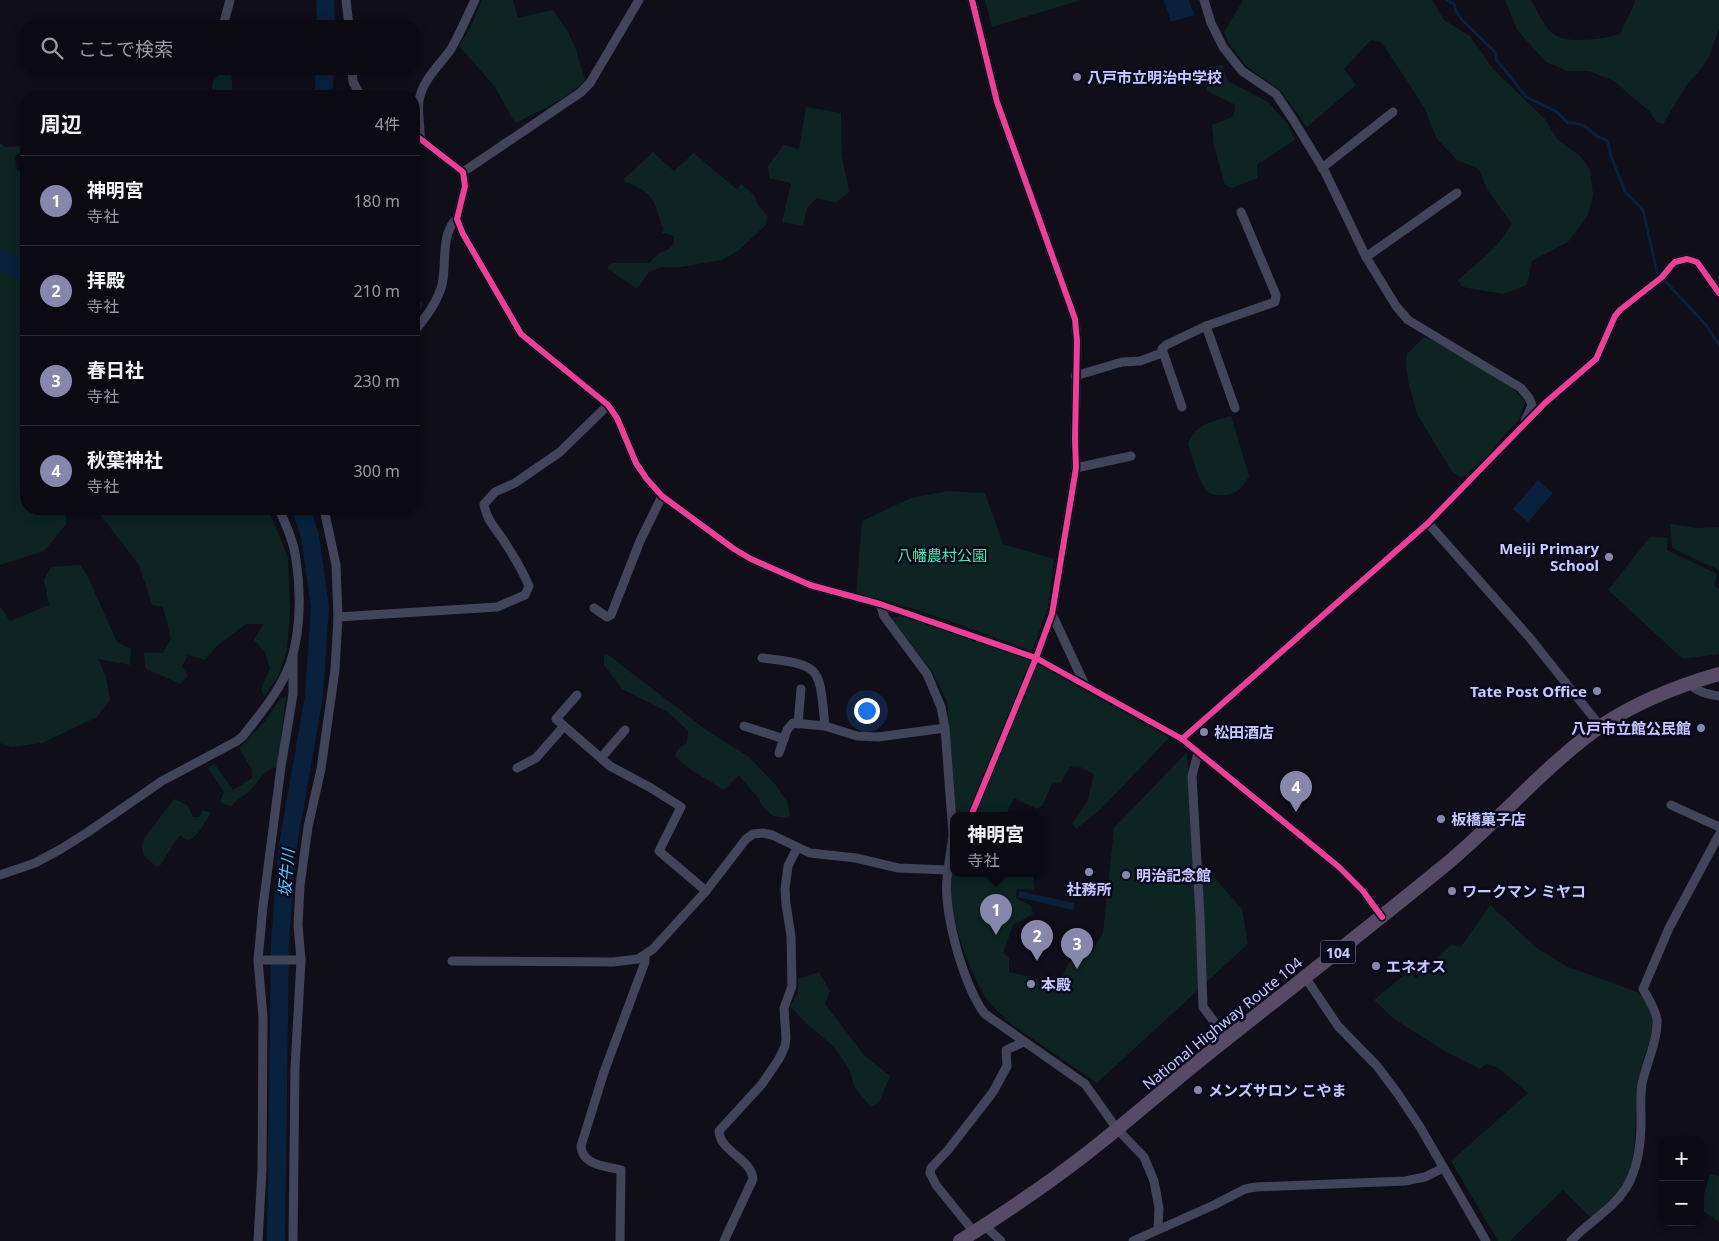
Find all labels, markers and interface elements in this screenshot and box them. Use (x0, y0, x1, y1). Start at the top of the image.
search box (20, 20, 420, 75)
icon: search (38, 34, 66, 62)
text: ここで検索 (78, 36, 173, 62)
place label: 八戸市立明治中学校 (1087, 67, 1222, 87)
marker: 八戸市立明治中学校 (1071, 71, 1083, 83)
text: 周辺 (40, 110, 82, 138)
text: 4件 (375, 113, 400, 135)
text: 神明宮 (87, 177, 144, 203)
text: 1 (51, 190, 61, 212)
text: 180 m (353, 190, 400, 212)
text: 寺社 (87, 205, 119, 227)
text: 拝殿 (87, 267, 125, 293)
text: 2 (51, 280, 61, 302)
text: 210 m (353, 280, 400, 302)
text: 寺社 (87, 295, 119, 317)
text: 春日社 (87, 357, 144, 383)
text: 3 (51, 370, 61, 392)
text: 230 m (353, 370, 400, 392)
text: 寺社 (87, 385, 119, 407)
text: 秋葉神社 (87, 447, 163, 473)
text: 4 (51, 460, 61, 482)
text: 300 m (353, 460, 400, 482)
text: 寺社 (87, 475, 119, 497)
place label: Meiji Primary School (1499, 538, 1599, 575)
park label: 八幡農村公園 (897, 545, 987, 565)
marker: Meiji Primary School (1603, 551, 1615, 563)
place label: Tate Post Office (1470, 681, 1587, 701)
marker: Tate Post Office (1591, 685, 1603, 697)
your location (854, 698, 880, 724)
place label: 八戸市立館公民館 (1571, 718, 1691, 738)
place label: 松田酒店 (1214, 722, 1274, 742)
marker: 八戸市立館公民館 (1695, 722, 1707, 734)
marker: 松田酒店 (1198, 726, 1210, 738)
pin: 4 (1280, 771, 1312, 812)
place label: 板橋菓子店 (1451, 809, 1526, 829)
popup (950, 812, 1042, 877)
marker: 板橋菓子店 (1435, 813, 1447, 825)
text: 神明宮 (967, 821, 1025, 847)
water label: 坂牛川 (273, 846, 299, 898)
text: 寺社 (967, 849, 1000, 871)
place label: 明治記念館 (1136, 865, 1211, 885)
marker: 社務所 (1083, 866, 1095, 878)
marker: 明治記念館 (1120, 869, 1132, 881)
place label: 社務所 (1066, 879, 1112, 899)
place label: ワークマン ミヤコ (1462, 881, 1586, 901)
marker: ワークマン ミヤコ (1446, 885, 1458, 897)
pin: 1 (980, 894, 1012, 935)
pin: 2 (1021, 920, 1053, 961)
pin: 3 (1061, 928, 1093, 969)
road number: 104 (1320, 940, 1356, 964)
street label: National Highway Route 104 (1138, 952, 1306, 1094)
place label: エネオス (1386, 956, 1446, 976)
marker: エネオス (1370, 960, 1382, 972)
place label: 本殿 (1041, 974, 1071, 994)
marker: 本殿 (1025, 978, 1037, 990)
place label: メンズサロン こやま (1208, 1080, 1347, 1100)
marker: メンズサロン こやま (1192, 1084, 1204, 1096)
map controls (1659, 1136, 1704, 1226)
button: + (1659, 1136, 1704, 1181)
button: − (1659, 1181, 1704, 1226)

